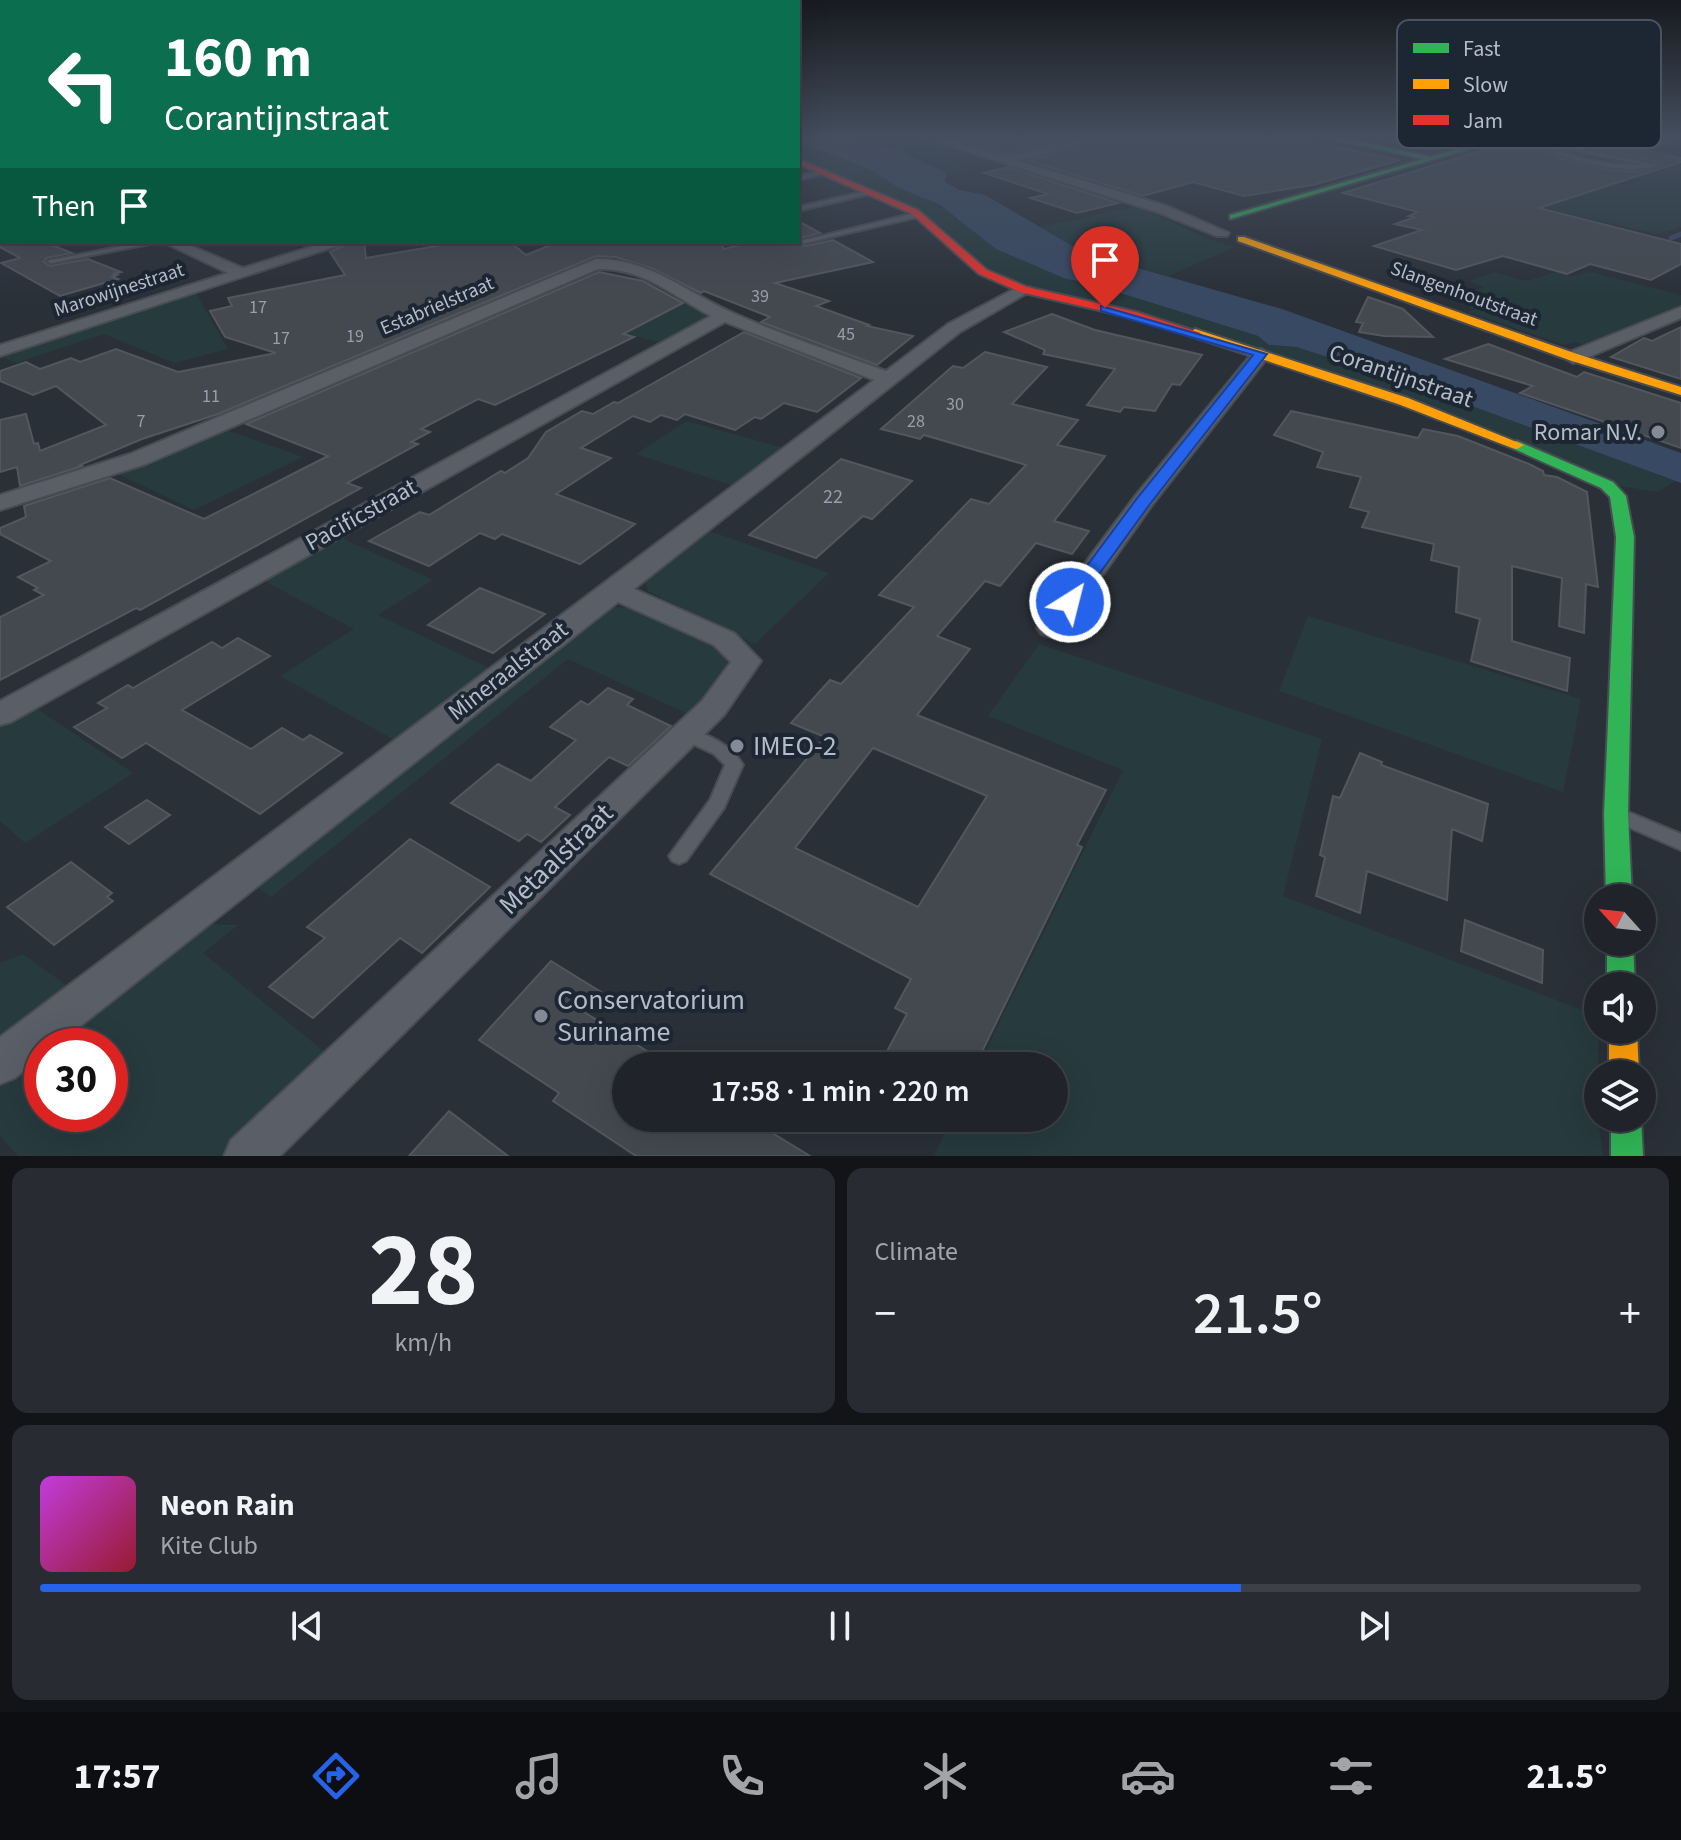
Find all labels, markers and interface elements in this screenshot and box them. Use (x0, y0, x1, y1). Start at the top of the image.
text: 160 m (164, 19, 312, 98)
legend (1397, 20, 1661, 148)
icon: left (32, 32, 136, 136)
text: Fast (1463, 33, 1501, 65)
text: Slow (1463, 69, 1508, 101)
text: Corantijnstraat (164, 93, 389, 144)
text: Jam (1463, 105, 1503, 137)
icon: arrive (112, 184, 156, 228)
text: Then (32, 185, 96, 228)
pin (1071, 226, 1139, 308)
icon: arrive (1083, 238, 1127, 282)
street label: Slangenhoutstraat (1387, 254, 1542, 334)
street label: Marowijnestraat (50, 256, 188, 324)
street label: Estabrielstraat (376, 269, 498, 342)
house number: 39 (751, 284, 769, 309)
house number: 17 (249, 295, 267, 320)
house number: 45 (837, 322, 855, 347)
house number: 19 (346, 324, 364, 349)
house number: 17 (272, 326, 290, 351)
street label: Corantijnstraat (1324, 335, 1478, 417)
house number: 11 (202, 384, 220, 409)
house number: 30 (946, 392, 964, 417)
house number: 7 (137, 409, 146, 434)
house number: 28 (907, 409, 925, 434)
place label: Romar N.V. (1534, 415, 1642, 450)
marker: Romar N.V. (1649, 423, 1667, 441)
street label: Pacificstraat (299, 470, 423, 560)
house number: 22 (823, 483, 843, 511)
position arrow (1028, 560, 1112, 644)
street label: Mineraalstraat (441, 613, 575, 729)
place label: IMEO-2 (753, 726, 837, 766)
marker: IMEO-2 (728, 737, 746, 755)
street label: Metaalstraat (490, 794, 622, 924)
north arrow (1584, 884, 1656, 956)
map controls (1584, 884, 1656, 1132)
button: sound (1584, 972, 1656, 1044)
place label: Conservatorium Suriname (557, 980, 745, 1052)
marker: Conservatorium Suriname (532, 1007, 550, 1025)
speed limit sign: 30 (24, 1028, 128, 1132)
button: layers (1584, 1060, 1656, 1132)
text: 17:58 · 1 min · 220 m (710, 1070, 970, 1113)
text: 28 (368, 1198, 478, 1346)
text: Climate (875, 1233, 958, 1270)
text: 21.5° (1193, 1272, 1323, 1357)
text: − (875, 1283, 896, 1346)
text: + (1619, 1283, 1641, 1346)
text: km/h (394, 1324, 452, 1361)
text: Neon Rain (160, 1484, 295, 1527)
text: Kite Club (160, 1527, 258, 1564)
icon: previous (285, 1604, 329, 1648)
icon: pause (818, 1604, 862, 1648)
icon: next (1352, 1604, 1396, 1648)
icon: directions (308, 1748, 364, 1804)
icon: music (511, 1748, 567, 1804)
icon: phone (714, 1748, 770, 1804)
icon: climate (917, 1748, 973, 1804)
icon: car (1120, 1748, 1176, 1804)
icon: filters (1323, 1748, 1379, 1804)
text: 17:57 (74, 1751, 160, 1802)
text: 21.5° (1526, 1751, 1607, 1802)

